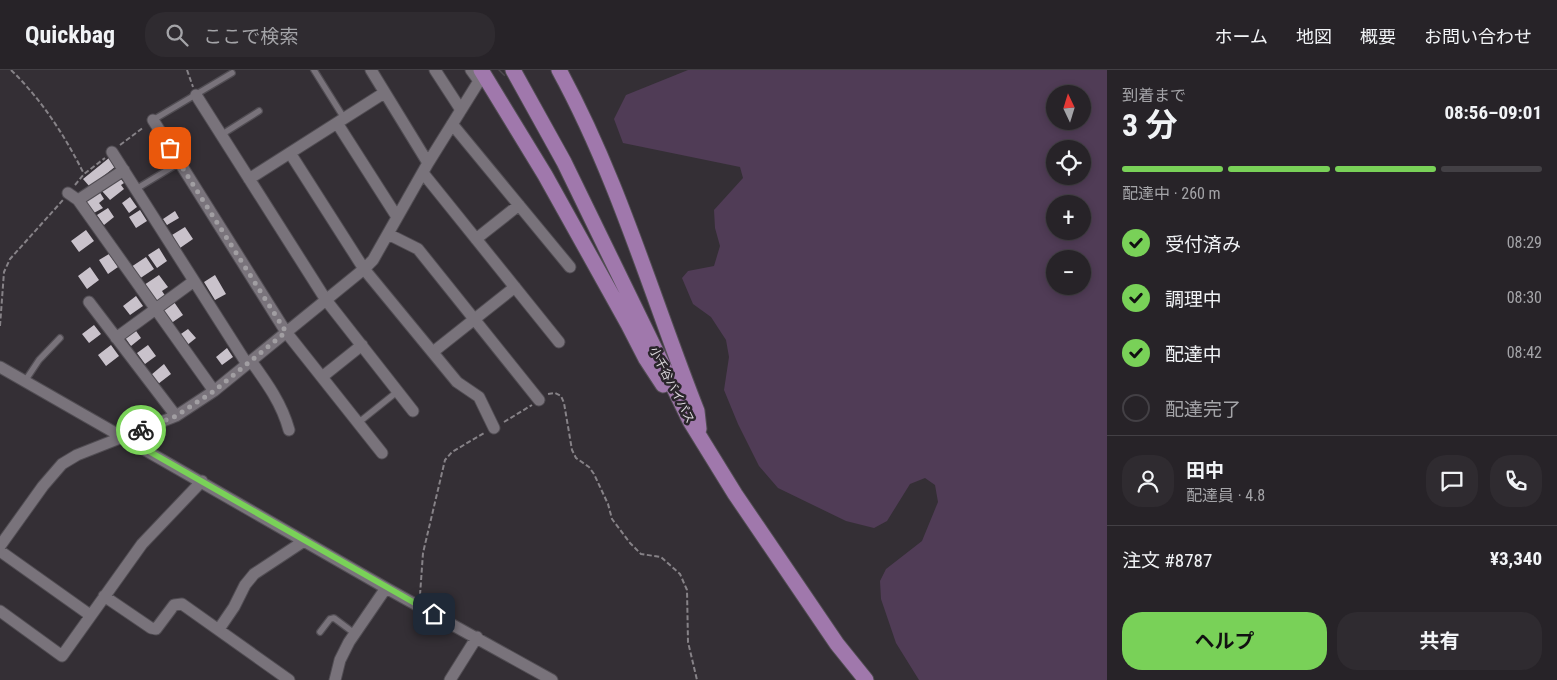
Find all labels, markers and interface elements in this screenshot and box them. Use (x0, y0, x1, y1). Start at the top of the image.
search box (145, 12, 495, 57)
text: Quickbag (25, 21, 115, 49)
icon: search (163, 21, 191, 49)
text: ここで検索 (203, 25, 298, 48)
text: ホーム (1215, 26, 1268, 47)
text: 地図 (1296, 26, 1332, 47)
text: 概要 (1360, 26, 1396, 47)
text: お問い合わせ (1424, 26, 1532, 47)
north arrow (1046, 85, 1091, 130)
map controls (1046, 85, 1091, 295)
text: 到着まで (1122, 86, 1186, 105)
text: 08:56–09:01 (1444, 101, 1542, 124)
text: 3 分 (1122, 106, 1178, 144)
pin (149, 127, 191, 169)
icon: bag (156, 134, 184, 162)
button: locate (1046, 140, 1091, 185)
text: 配達中 · 260 m (1122, 184, 1221, 203)
button: + (1046, 195, 1091, 240)
icon: check (1122, 229, 1150, 257)
text: 受付済み (1165, 233, 1241, 256)
text: 08:29 (1507, 233, 1542, 252)
button: − (1046, 250, 1091, 295)
icon: check (1122, 284, 1150, 312)
text: 調理中 (1165, 288, 1222, 311)
text: 08:30 (1507, 288, 1542, 307)
icon: check (1122, 339, 1150, 367)
text: 配達中 (1165, 343, 1222, 366)
text: 08:42 (1507, 343, 1542, 362)
street label: 小千谷バイパス (647, 345, 697, 425)
text: 配達完了 (1165, 398, 1241, 421)
courier (116, 405, 166, 455)
icon: bike (127, 416, 155, 444)
button: person (1122, 455, 1174, 507)
button: chat (1426, 455, 1478, 507)
button: phone (1490, 455, 1542, 507)
text: 田中 (1186, 459, 1224, 482)
text: 配達員 · 4.8 (1186, 486, 1265, 505)
text: ¥3,340 (1490, 547, 1542, 570)
text: 注文 #8787 (1122, 549, 1212, 572)
pin (413, 593, 455, 635)
icon: home (420, 600, 448, 628)
button: ヘルプ (1122, 612, 1327, 670)
button: 共有 (1337, 612, 1542, 670)

